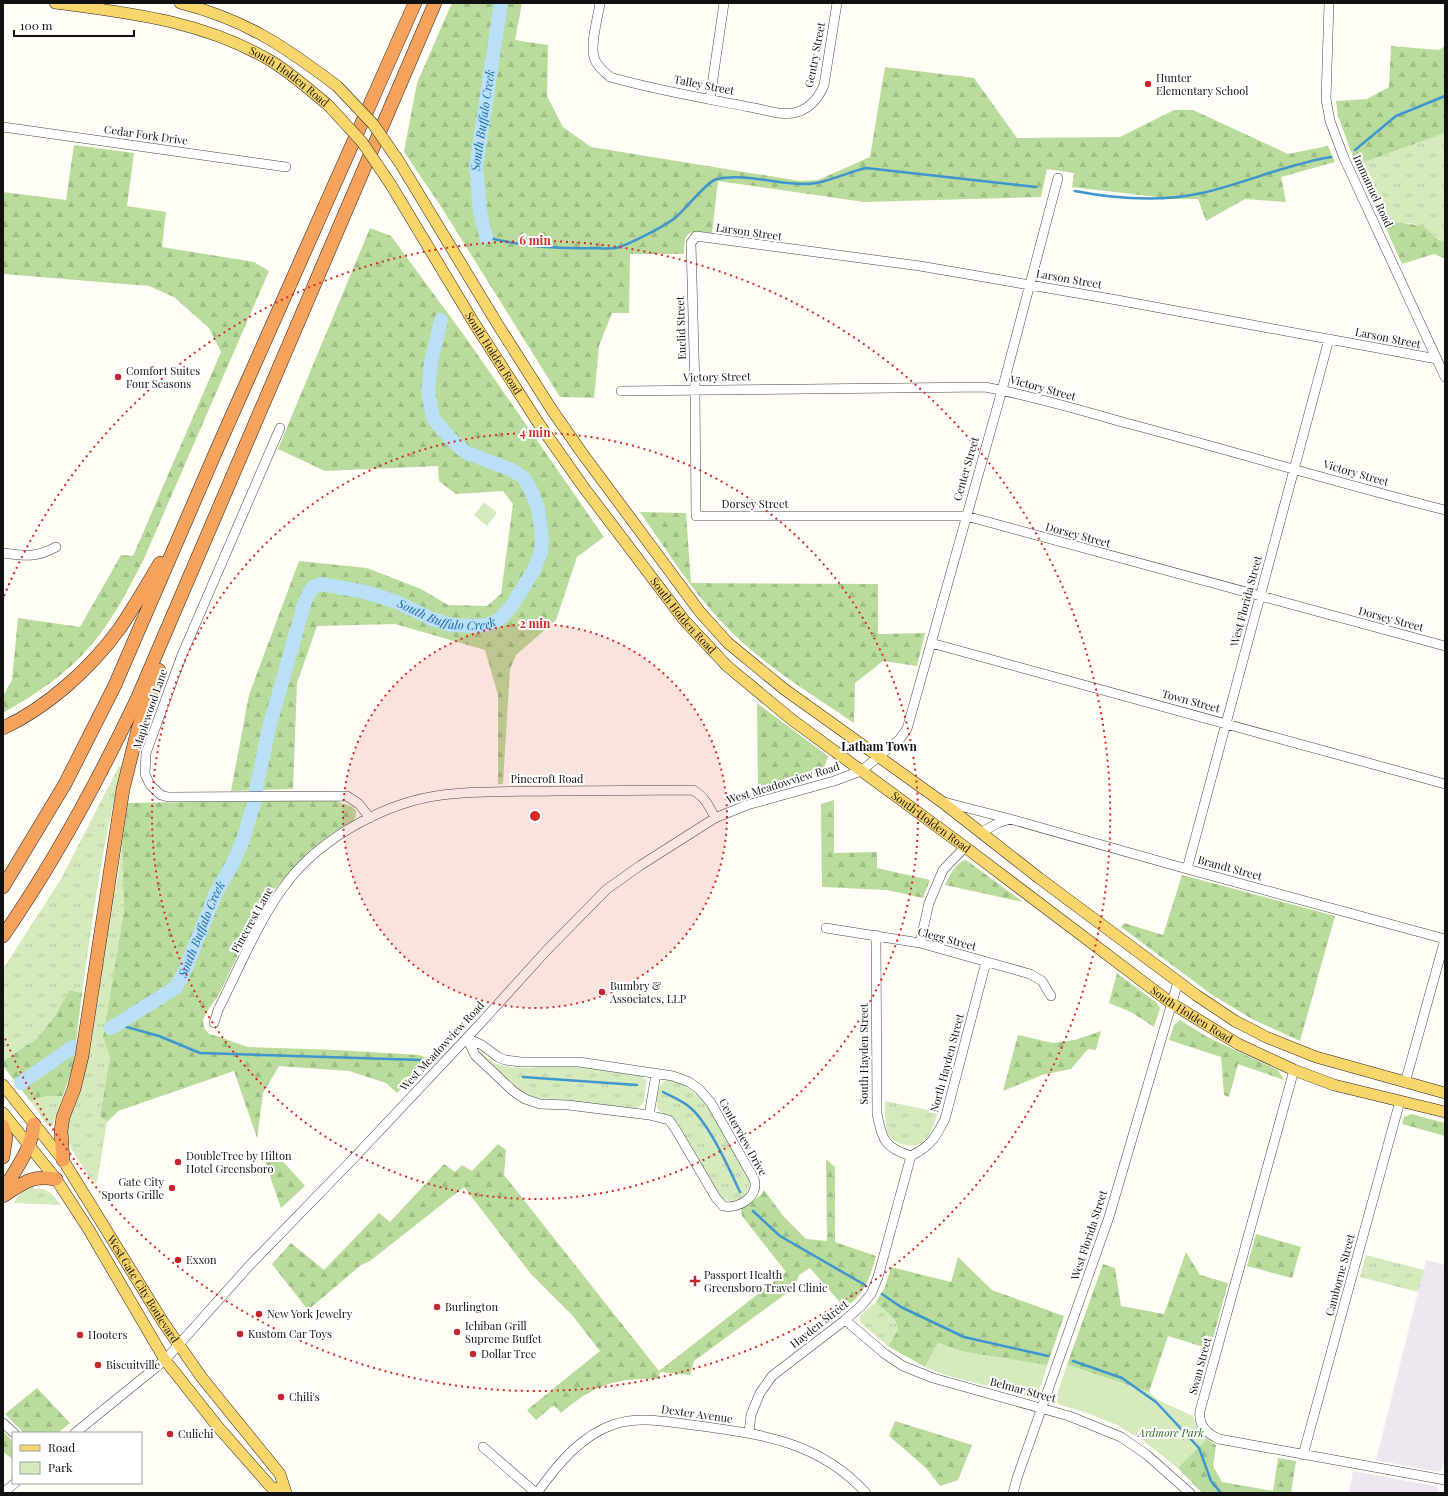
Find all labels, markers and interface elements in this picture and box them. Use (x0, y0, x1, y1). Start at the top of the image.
scale bar (14, 12, 134, 38)
text: 100 m (20, 17, 53, 33)
street label: Gentry Street (801, 21, 828, 89)
street label: South Holden Road (247, 42, 333, 110)
water label: South Buffalo Creek (467, 68, 498, 173)
place label: Hunter Elementary School (1156, 70, 1248, 98)
street label: Talley Street (673, 71, 736, 98)
marker: Hunter Elementary School (1143, 79, 1153, 89)
street label: Cedar Fork Drive (103, 121, 189, 148)
street label: Immanuel Road (1350, 152, 1397, 230)
street label: Larson Street (715, 219, 783, 244)
text: 6 min (519, 232, 551, 248)
street label: Larson Street (1035, 265, 1103, 292)
street label: Euclid Street (672, 296, 689, 360)
street label: South Holden Road (462, 309, 526, 397)
street label: Larson Street (1354, 324, 1422, 351)
place label: Comfort Suites Four Seasons (126, 363, 200, 391)
street label: Victory Street (682, 368, 751, 385)
street label: Victory Street (1008, 371, 1078, 404)
marker: Comfort Suites Four Seasons (113, 372, 123, 382)
text: 4 min (519, 424, 551, 440)
street label: Center Street (949, 435, 982, 503)
street label: Victory Street (1321, 456, 1391, 489)
street label: Dorsey Street (722, 496, 788, 511)
street label: Dorsey Street (1044, 519, 1112, 550)
street label: West Florida Street (1226, 554, 1265, 649)
street label: South Holden Road (647, 574, 720, 657)
water label: South Buffalo Creek (394, 594, 498, 633)
street label: Dorsey Street (1357, 603, 1425, 634)
text: 2 min (520, 615, 551, 631)
street label: Maplewood Lane (129, 666, 170, 751)
street label: Town Street (1160, 686, 1222, 716)
district label: Latham Town (841, 738, 917, 754)
street label: West Meadowview Road (724, 758, 842, 807)
street label: Pinecroft Road (511, 771, 584, 786)
street label: South Holden Road (889, 787, 975, 856)
centre of rings (528, 809, 542, 823)
street label: Brandt Street (1196, 852, 1264, 883)
water label: South Buffalo Creek (174, 878, 228, 980)
street label: Pinecrest Lane (227, 884, 276, 955)
street label: Clegg Street (916, 923, 978, 954)
place label: Bumbry & Associates, LLP (609, 978, 687, 1006)
street label: South Holden Road (1148, 982, 1236, 1046)
marker: Bumbry & Associates, LLP (597, 987, 607, 997)
street label: West Meadowview Road (395, 997, 488, 1094)
street label: South Hayden Street (856, 1003, 871, 1105)
street label: North Hayden Street (926, 1012, 967, 1114)
street label: Centerview Drive (716, 1095, 771, 1178)
place label: DoubleTree by Hilton Hotel Greensboro (186, 1148, 292, 1176)
marker: DoubleTree by Hilton Hotel Greensboro (173, 1157, 183, 1167)
place label: Gate City Sports Grille (102, 1174, 164, 1202)
marker: Gate City Sports Grille (167, 1183, 177, 1193)
street label: West Florida Street (1067, 1188, 1110, 1283)
street label: West Gate City Boulevard (104, 1231, 183, 1346)
street label: Camborne Street (1321, 1232, 1358, 1318)
place label: Exxon (186, 1252, 217, 1267)
marker: Exxon (173, 1255, 183, 1265)
place label: Passport Health Greensboro Travel Clinic (704, 1267, 827, 1295)
marker: Passport Health Greensboro Travel Clinic (689, 1275, 701, 1287)
street label: Hayden Street (787, 1296, 851, 1351)
place label: Burlington (445, 1299, 498, 1314)
marker: Burlington (432, 1302, 442, 1312)
place label: New York Jewelry (267, 1306, 353, 1321)
marker: New York Jewelry (254, 1309, 264, 1319)
place label: Ichiban Grill Supreme Buffet (465, 1318, 542, 1346)
place label: Kustom Car Toys (248, 1326, 332, 1341)
place label: Hooters (88, 1327, 128, 1342)
marker: Ichiban Grill Supreme Buffet (452, 1327, 462, 1337)
marker: Kustom Car Toys (235, 1329, 245, 1339)
marker: Hooters (75, 1330, 85, 1340)
street label: Swan Street (1185, 1335, 1214, 1396)
place label: Dollar Tree (481, 1346, 537, 1361)
marker: Dollar Tree (468, 1349, 478, 1359)
place label: Biscuitville (106, 1357, 161, 1372)
marker: Biscuitville (93, 1360, 103, 1370)
street label: Belmar Street (988, 1374, 1058, 1406)
place label: Chili's (289, 1389, 320, 1404)
marker: Chili's (276, 1392, 286, 1402)
street label: Dexter Avenue (660, 1401, 734, 1426)
park label: Ardmore Park (1137, 1425, 1204, 1440)
place label: Culichi (178, 1426, 213, 1441)
marker: Culichi (165, 1429, 175, 1439)
legend (12, 1432, 142, 1484)
text: Road (48, 1439, 75, 1455)
text: Park (48, 1459, 73, 1475)

